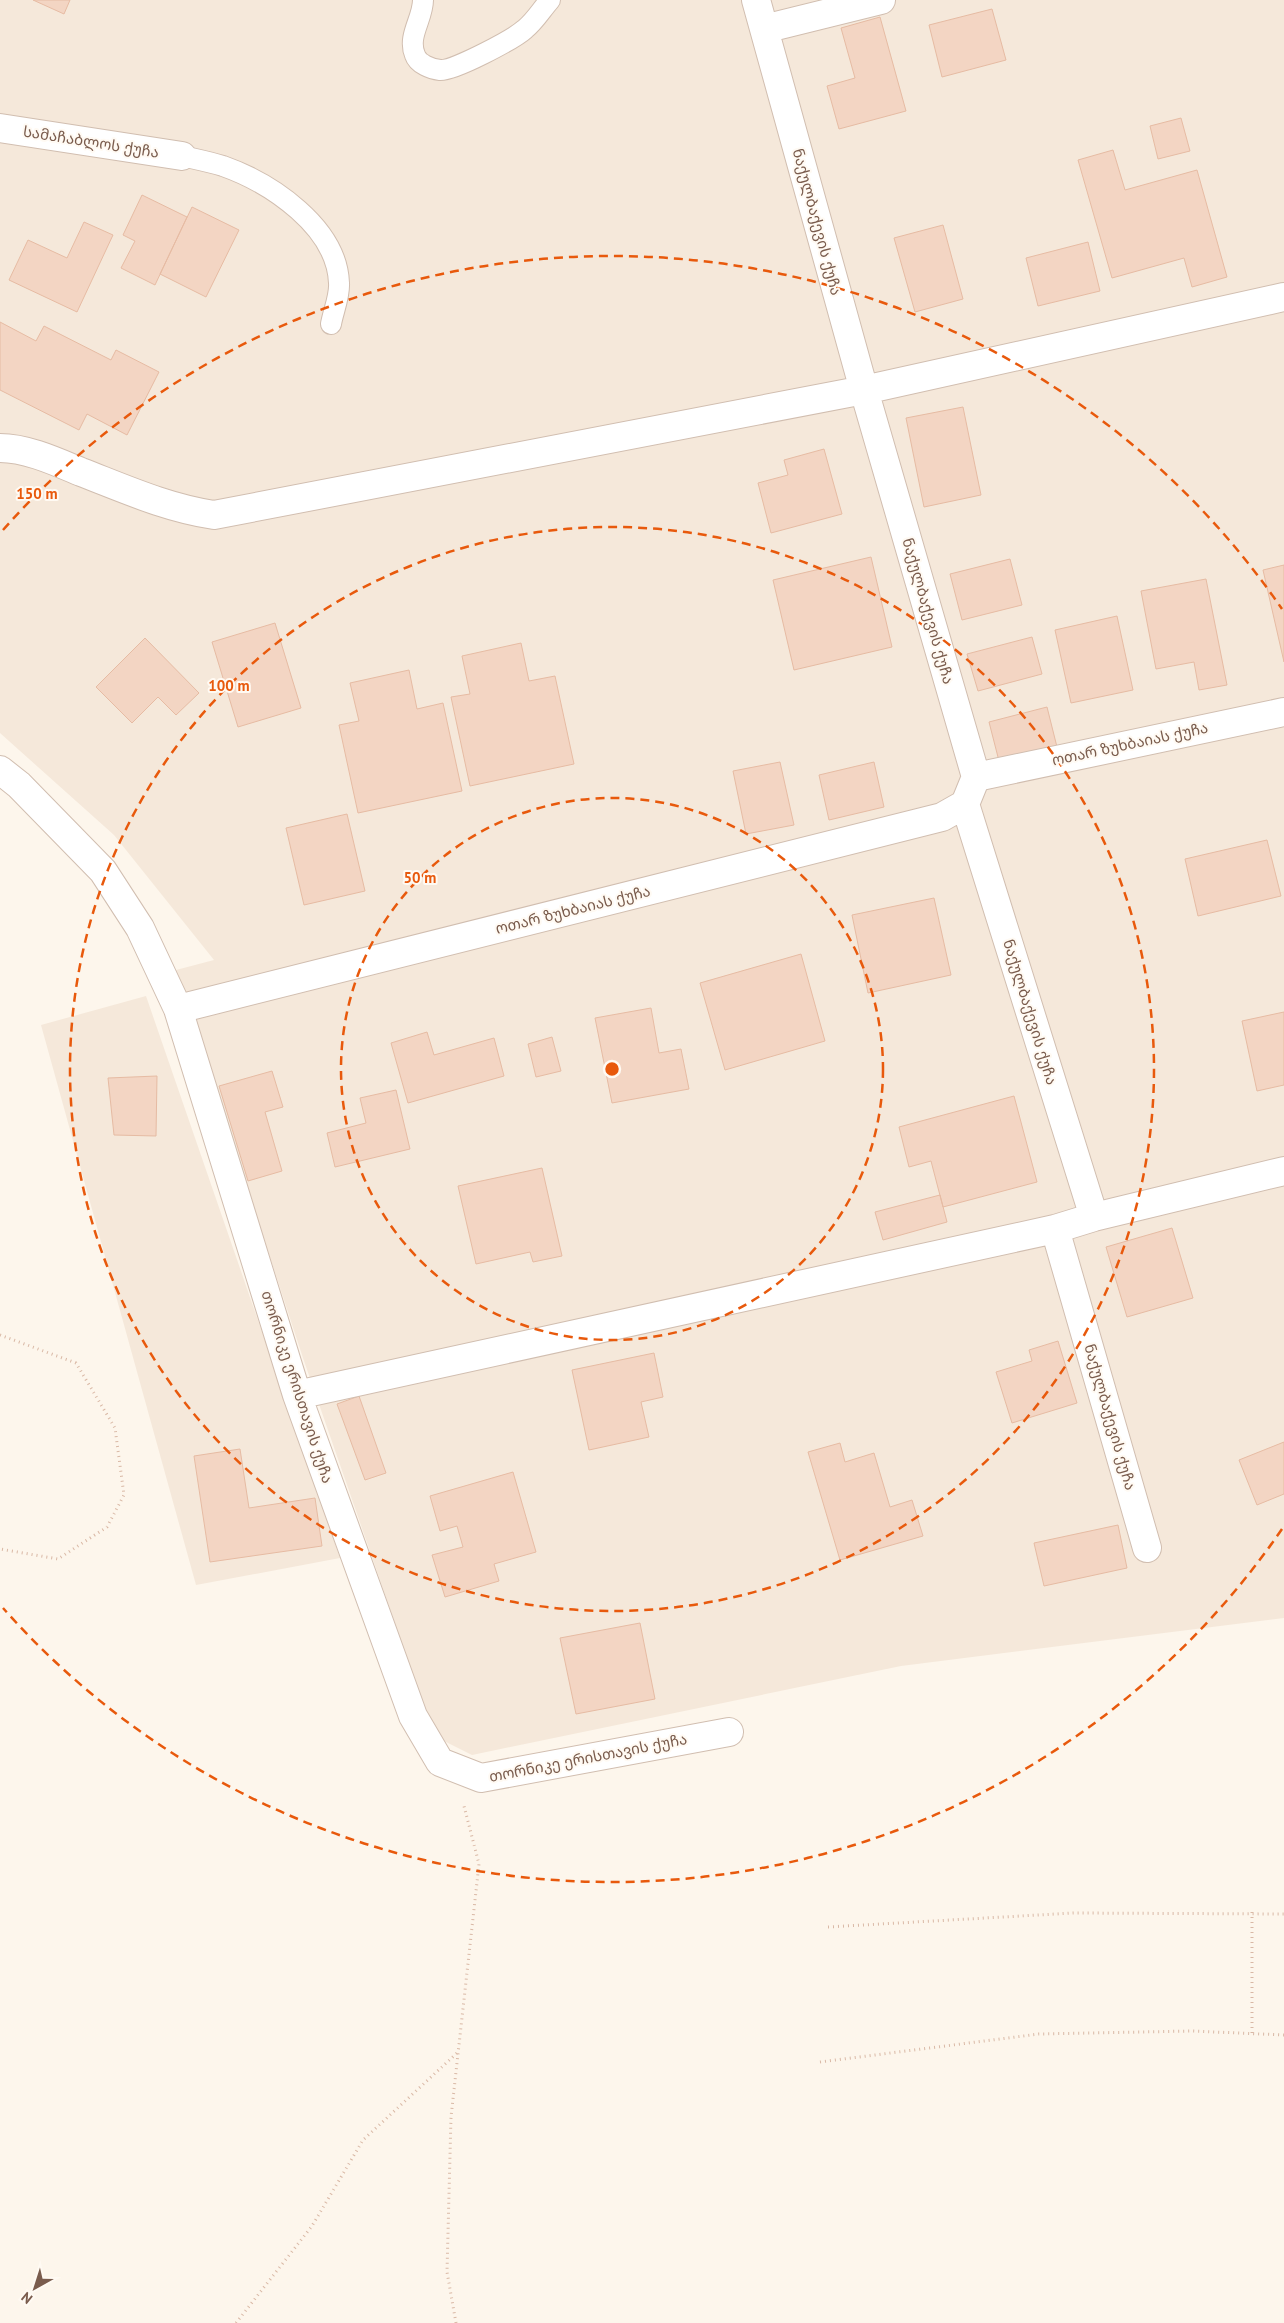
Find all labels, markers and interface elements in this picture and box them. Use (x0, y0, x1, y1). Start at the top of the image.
street label: სამაჩაბლოს ქუჩა (22, 121, 160, 162)
street label: ნაქულბაქევის ქუჩა (789, 146, 846, 297)
text: 150 m (16, 484, 58, 503)
street label: ნაქულბაქევის ქუჩა (899, 536, 958, 686)
text: 100 m (208, 676, 250, 695)
street label: ოთარ ზუხბაიას ქუჩა (1050, 718, 1210, 769)
text: 50 m (404, 868, 436, 887)
street label: ოთარ ზუხბაიას ქუჩა (493, 881, 652, 938)
street label: ნაქულბაქევის ქუჩა (999, 937, 1062, 1087)
centre of rings (603, 1060, 621, 1078)
street label: თორნიკე ერისთავის ქუჩა (257, 1288, 338, 1486)
street label: ნაქულბაქევის ქუჩა (1081, 1342, 1140, 1492)
street label: თორნიკე ერისთავის ქუჩა (487, 1729, 689, 1786)
north arrow (10, 2263, 60, 2313)
text: N (18, 2288, 36, 2308)

